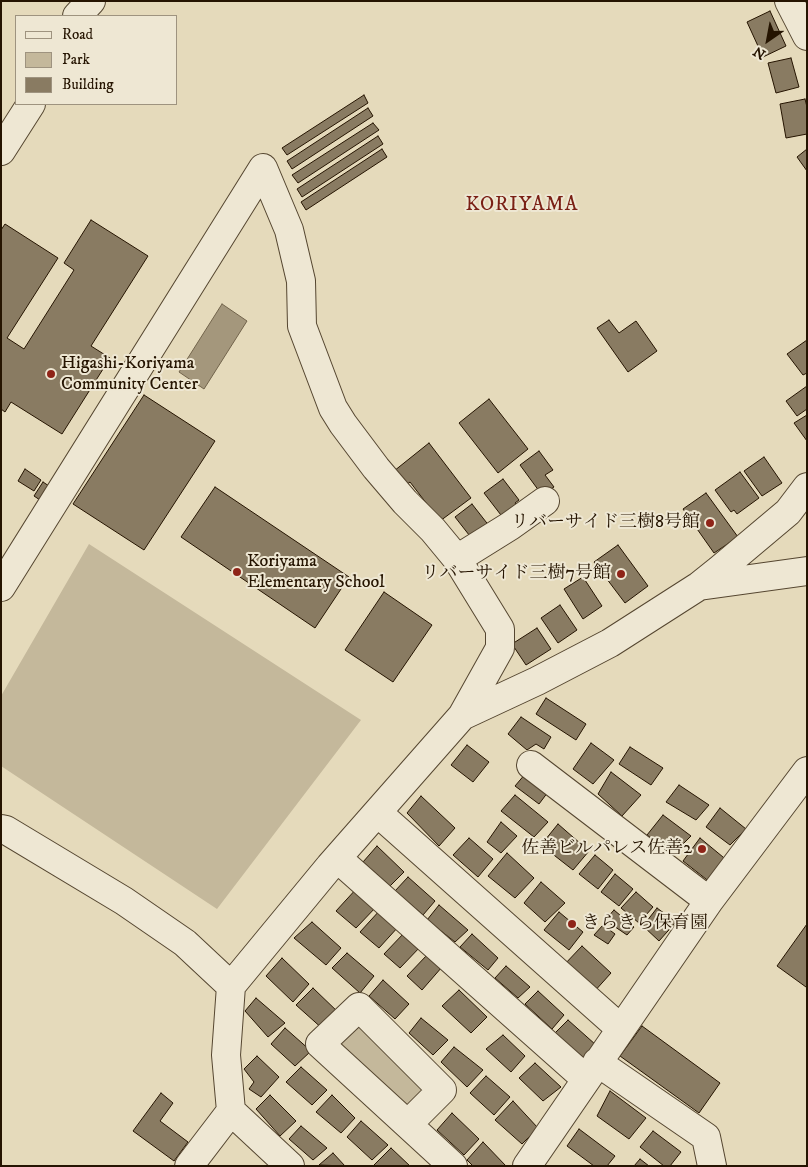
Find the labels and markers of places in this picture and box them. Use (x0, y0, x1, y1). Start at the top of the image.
place label: Higashi-Koriyama Community Center (61, 353, 198, 396)
marker: Higashi-Koriyama Community Center (45, 368, 57, 380)
place label: リバーサイド三樹8号館 (511, 512, 700, 534)
marker: リバーサイド三樹8号館 (704, 517, 716, 529)
place label: Koriyama Elementary School (247, 551, 385, 594)
place label: リバーサイド三樹7号館 (422, 563, 611, 585)
marker: Koriyama Elementary School (231, 566, 243, 578)
marker: リバーサイド三樹7号館 (615, 568, 627, 580)
place label: 佐善ビルパレス佐善2 (521, 838, 692, 860)
marker: 佐善ビルパレス佐善2 (696, 843, 708, 855)
place label: きらきら保育園 (582, 913, 708, 935)
marker: きらきら保育園 (566, 918, 578, 930)

